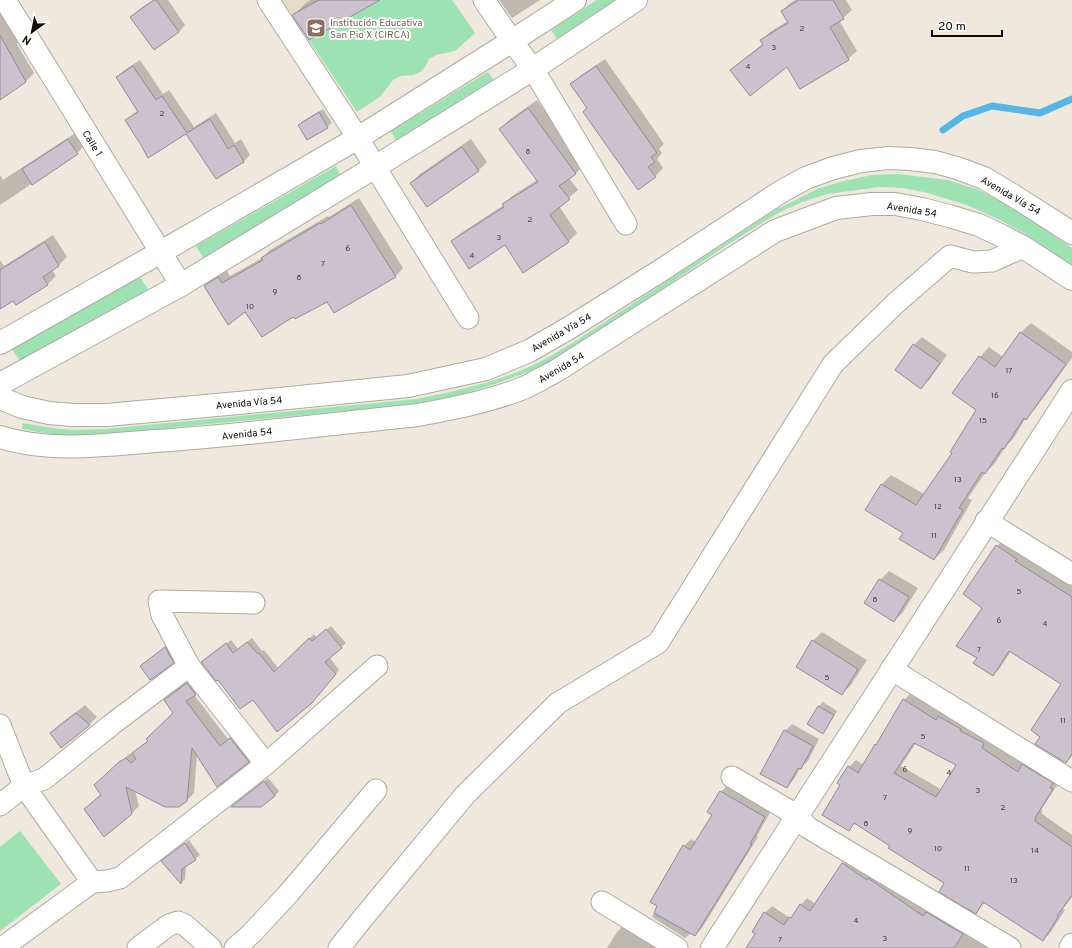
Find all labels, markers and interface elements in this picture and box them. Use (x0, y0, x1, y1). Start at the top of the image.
north arrow (12, 12, 52, 52)
scale bar (932, 12, 1002, 38)
school or university icon: Institución Educativa San Pio X (CIRCA) (305, 17, 327, 39)
place label: Institución Educativa San Pio X (CIRCA) (330, 17, 423, 42)
text: 20 m (938, 19, 966, 35)
house number: 2 (800, 24, 805, 34)
text: N (20, 32, 34, 48)
house number: 3 (772, 43, 777, 53)
house number: 4 (746, 62, 751, 72)
house number: 2 (160, 109, 165, 119)
street label: Calle 1 (79, 128, 105, 159)
house number: 8 (526, 147, 531, 157)
street label: Avenida Vía 54 (978, 174, 1043, 219)
street label: Avenida 54 (886, 200, 938, 221)
house number: 2 (528, 215, 533, 225)
house number: 3 (497, 233, 502, 243)
house number: 6 (346, 244, 351, 254)
house number: 4 (470, 251, 475, 261)
house number: 7 (321, 259, 325, 269)
house number: 8 (297, 273, 302, 283)
house number: 9 (273, 287, 278, 297)
house number: 10 (246, 302, 254, 312)
street label: Avenida Vía 54 (529, 311, 594, 356)
street label: Avenida 54 (536, 350, 587, 387)
house number: 17 (1005, 366, 1013, 376)
house number: 16 (991, 391, 999, 401)
street label: Avenida Vía 54 (215, 394, 283, 413)
house number: 15 (979, 416, 987, 426)
street label: Avenida 54 (221, 425, 273, 444)
house number: 13 (954, 475, 962, 485)
house number: 12 (934, 502, 942, 512)
house number: 11 (931, 531, 937, 541)
house number: 5 (1017, 587, 1022, 597)
house number: 8 (873, 595, 878, 605)
house number: 6 (997, 616, 1002, 626)
house number: 4 (1043, 619, 1048, 629)
house number: 7 (977, 645, 981, 655)
house number: 5 (825, 673, 830, 683)
house number: 11 (1060, 716, 1066, 726)
house number: 5 (921, 732, 926, 742)
house number: 6 (903, 765, 908, 775)
house number: 4 (947, 768, 952, 778)
house number: 3 (976, 786, 981, 796)
house number: 7 (883, 793, 887, 803)
house number: 2 (1001, 803, 1006, 813)
house number: 8 (864, 819, 869, 829)
house number: 9 (908, 826, 913, 836)
house number: 10 (934, 844, 942, 854)
house number: 14 (1031, 846, 1039, 856)
house number: 11 (964, 864, 970, 874)
house number: 13 (1010, 876, 1018, 886)
house number: 4 (854, 916, 859, 926)
house number: 3 (883, 934, 888, 944)
house number: 7 (778, 935, 782, 945)

